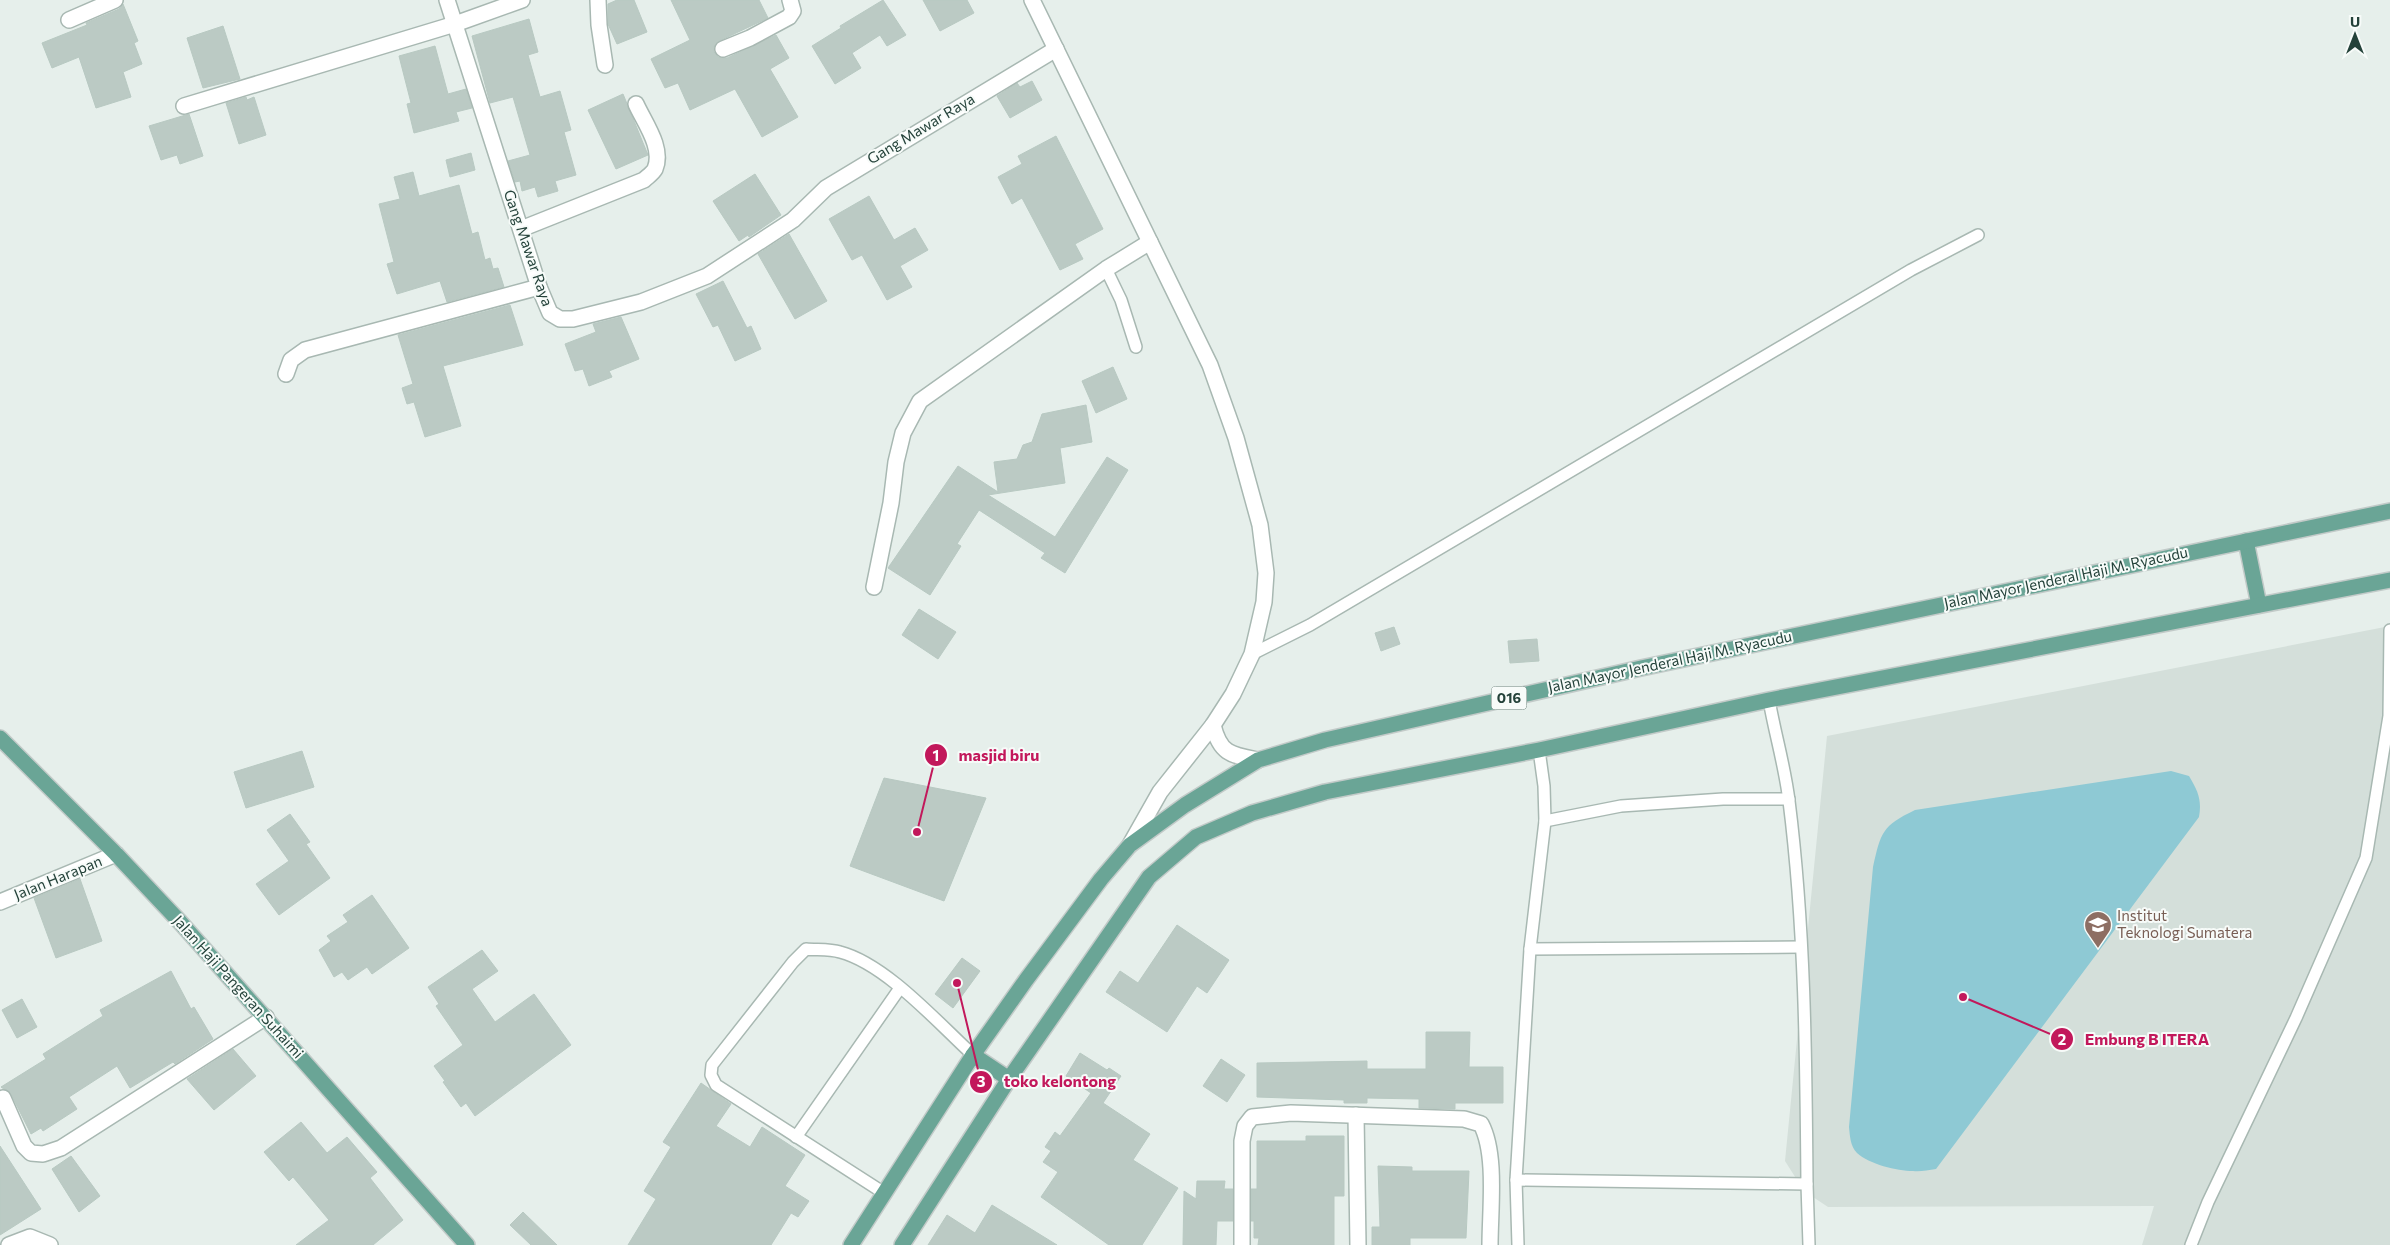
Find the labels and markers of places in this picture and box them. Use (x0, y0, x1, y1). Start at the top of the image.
callout: masjid biru (923, 740, 1049, 771)
place label: Institut Teknologi Sumatera (2117, 906, 2252, 941)
school or university icon: Institut Teknologi Sumatera (2083, 910, 2113, 949)
callout: Embung B ITERA (2050, 1024, 2219, 1055)
callout: toko kelontong (969, 1066, 1126, 1097)

